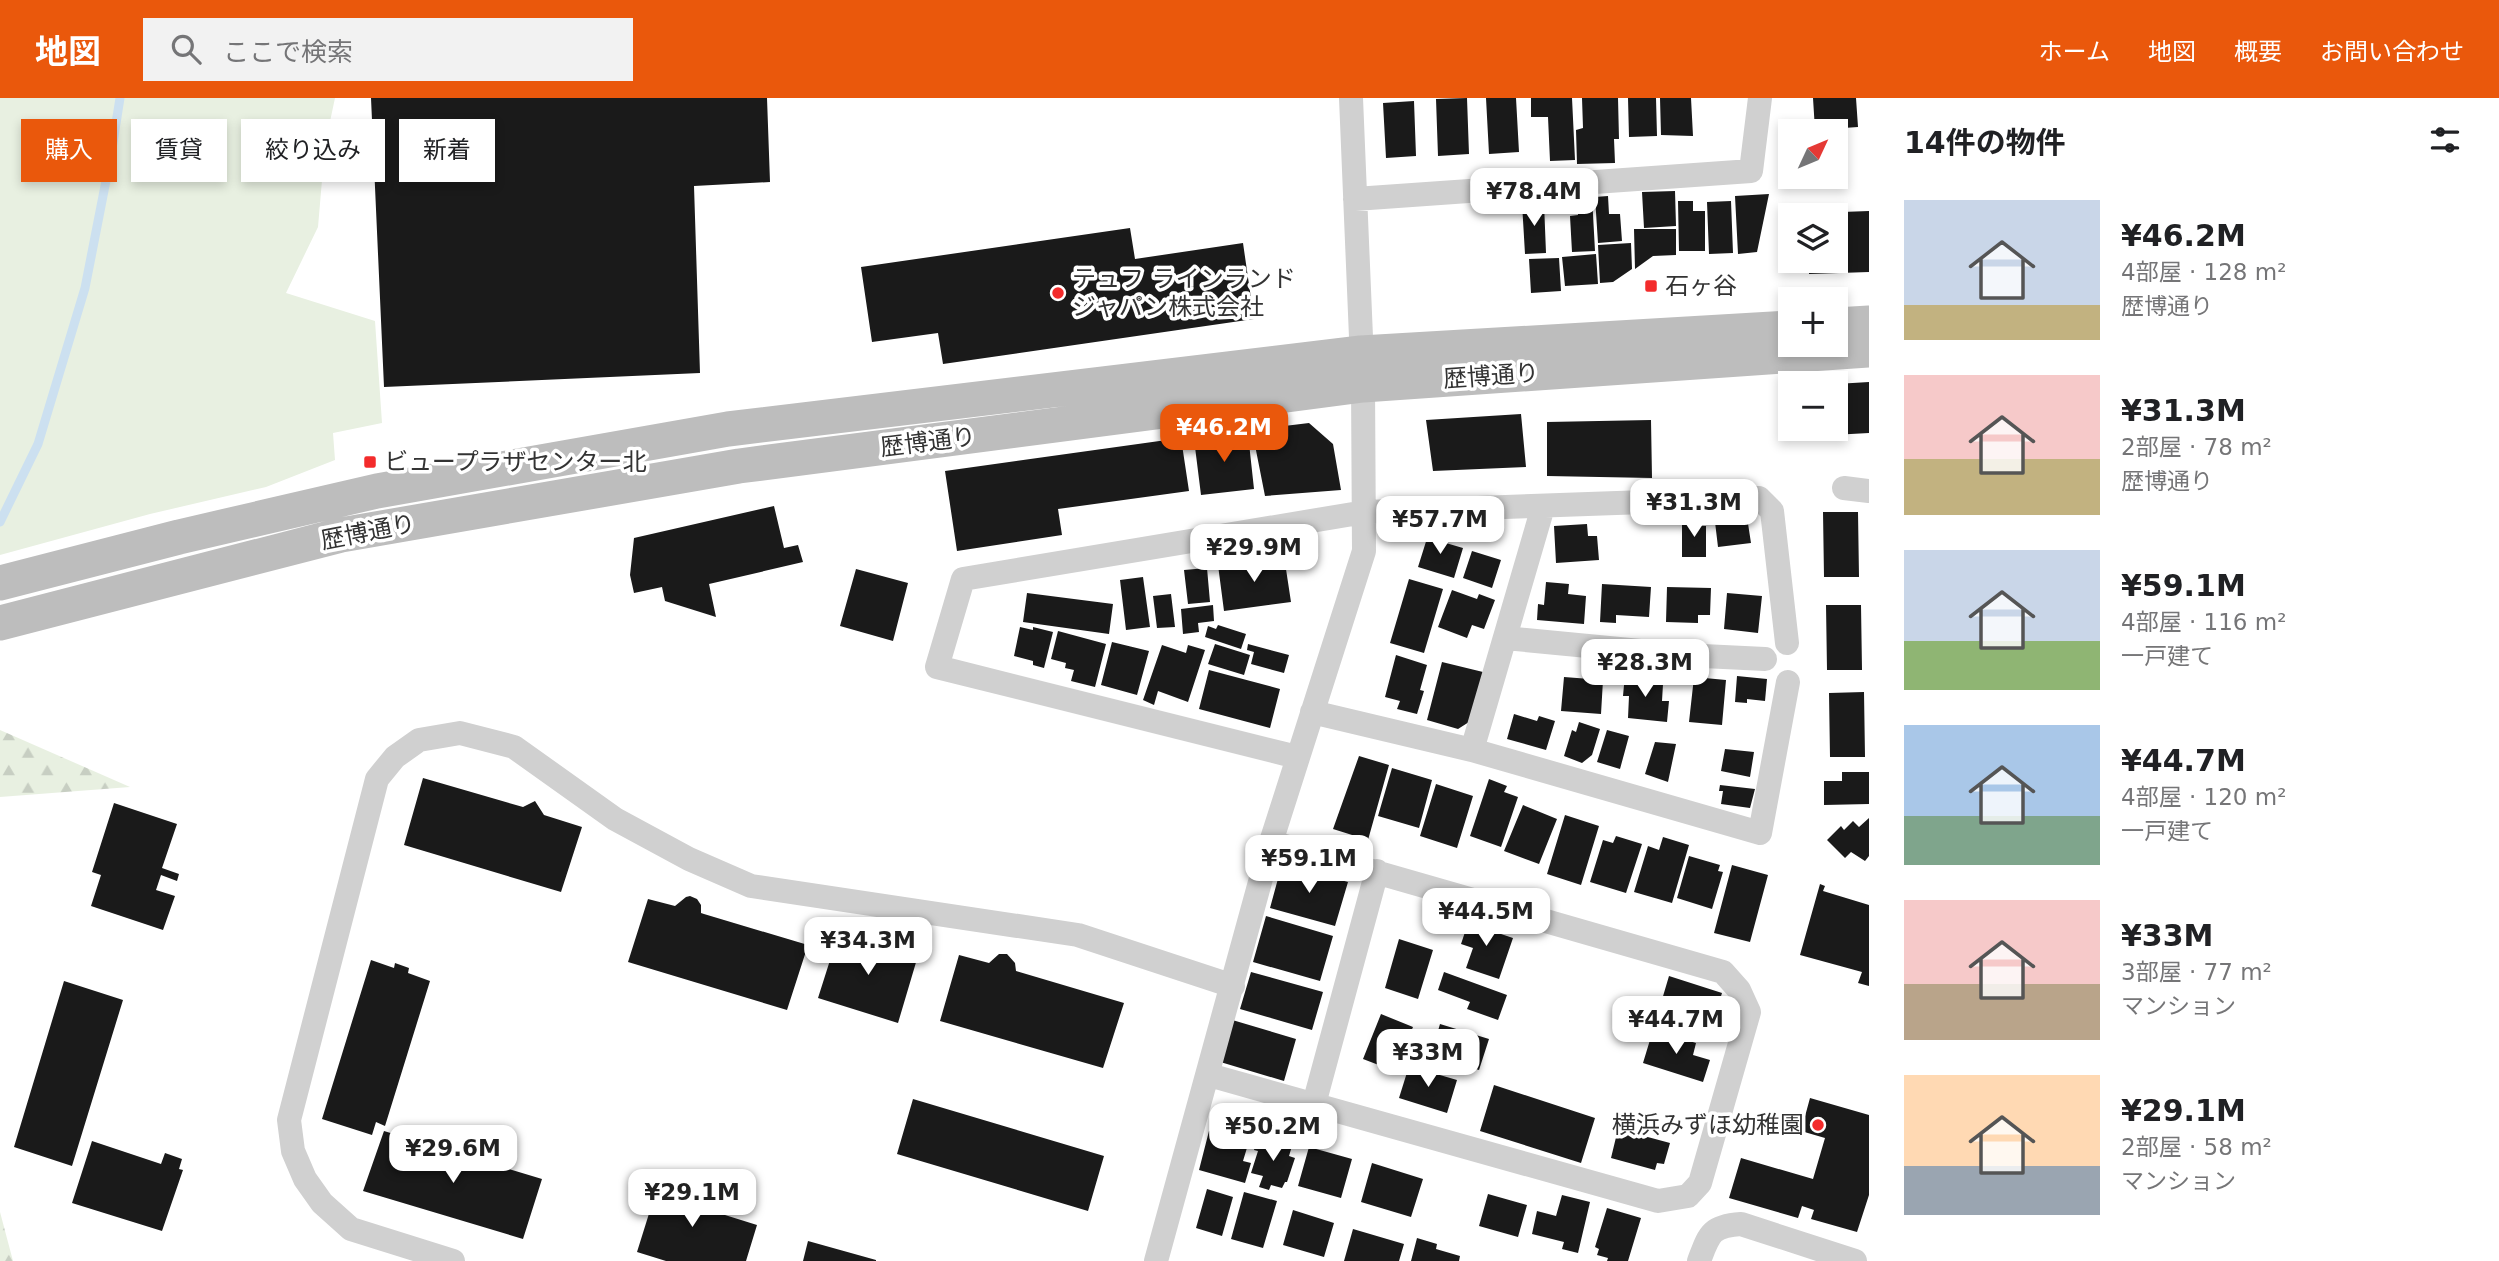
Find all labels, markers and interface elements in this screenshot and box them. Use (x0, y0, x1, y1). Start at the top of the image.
search box (143, 18, 633, 81)
icon: search (167, 30, 205, 68)
text: 地図 (35, 32, 101, 71)
text: ここで検索 (223, 37, 353, 67)
text: ホーム (2039, 38, 2110, 66)
text: 地図 (2148, 38, 2196, 66)
text: 概要 (2234, 38, 2282, 66)
text: お問い合わせ (2320, 38, 2464, 66)
chip: 購入 (21, 119, 117, 182)
chip: 賃貸 (131, 119, 227, 182)
chip: 絞り込み (241, 119, 385, 182)
chip: 新着 (399, 119, 495, 182)
north arrow (1778, 119, 1848, 189)
map controls (1778, 119, 1848, 441)
icon: filters (2426, 121, 2464, 159)
text: 14件の物件 (1904, 125, 2066, 160)
pin: ¥78.4M (1477, 169, 1591, 228)
text: ¥78.4M (1486, 178, 1582, 204)
button: layers (1778, 203, 1848, 273)
text: ¥46.2M (2121, 218, 2246, 253)
icon: home (1960, 228, 2044, 312)
text: 4部屋 · 128 m² (2121, 259, 2286, 285)
place label: テュフ ラインランド ジャパン株式会社 (1072, 265, 1296, 321)
place label: 石ヶ谷 (1665, 272, 1737, 300)
marker: 石ヶ谷 (1643, 278, 1659, 294)
marker: テュフ ラインランド ジャパン株式会社 (1050, 285, 1066, 301)
button: + (1778, 287, 1848, 357)
text: 歴博通り (2121, 293, 2213, 319)
street label: 歴博通り (1442, 359, 1540, 393)
button: − (1778, 371, 1848, 441)
text: ¥31.3M (2121, 393, 2246, 428)
icon: home (1960, 403, 2044, 487)
pin: ¥46.2M (1167, 404, 1281, 464)
text: ¥46.2M (1176, 414, 1272, 440)
street label: 歴博通り (879, 422, 977, 462)
text: 2部屋 · 78 m² (2121, 434, 2272, 460)
place label: ビュープラザセンター北 (384, 448, 647, 476)
marker: ビュープラザセンター北 (362, 454, 378, 470)
text: 歴博通り (2121, 468, 2213, 494)
pin: ¥31.3M (1637, 480, 1751, 539)
text: ¥31.3M (1646, 489, 1742, 515)
pin: ¥57.7M (1383, 496, 1497, 556)
text: ¥57.7M (1392, 506, 1488, 532)
street label: 歴博通り (318, 509, 418, 555)
pin: ¥29.9M (1197, 524, 1311, 584)
text: ¥29.9M (1206, 534, 1302, 560)
text: ¥59.1M (2121, 568, 2246, 603)
icon: home (1960, 578, 2044, 662)
text: 4部屋 · 116 m² (2121, 609, 2286, 635)
pin: ¥28.3M (1588, 640, 1702, 699)
text: 一戸建て (2121, 643, 2213, 669)
text: ¥28.3M (1597, 649, 1693, 675)
text: ¥44.7M (2121, 743, 2246, 778)
icon: home (1960, 753, 2044, 837)
text: 4部屋 · 120 m² (2121, 784, 2286, 810)
text: 一戸建て (2121, 818, 2213, 844)
pin: ¥59.1M (1252, 836, 1366, 895)
text: ¥59.1M (1261, 845, 1357, 871)
pin: ¥44.5M (1429, 888, 1543, 948)
text: ¥44.5M (1438, 898, 1534, 924)
pin: ¥34.3M (811, 918, 925, 977)
text: ¥33M (2121, 918, 2213, 953)
text: ¥34.3M (820, 927, 916, 953)
icon: home (1960, 928, 2044, 1012)
text: 3部屋 · 77 m² (2121, 959, 2272, 985)
text: マンション (2121, 993, 2236, 1019)
pin: ¥44.7M (1619, 996, 1733, 1056)
text: ¥44.7M (1628, 1006, 1724, 1032)
pin: ¥33M (1387, 1030, 1469, 1089)
text: ¥33M (1393, 1039, 1463, 1065)
text: ¥29.1M (2121, 1093, 2246, 1128)
icon: home (1960, 1103, 2044, 1187)
pin: ¥50.2M (1216, 1104, 1330, 1163)
place label: 横浜みずほ幼稚園 (1612, 1111, 1804, 1139)
text: ¥50.2M (1225, 1113, 1321, 1139)
marker: 横浜みずほ幼稚園 (1810, 1117, 1826, 1133)
pin: ¥29.6M (396, 1126, 510, 1185)
text: 2部屋 · 58 m² (2121, 1134, 2272, 1160)
text: ¥29.6M (405, 1135, 501, 1161)
text: マンション (2121, 1168, 2236, 1194)
pin: ¥29.1M (635, 1170, 749, 1229)
text: ¥29.1M (644, 1179, 740, 1205)

